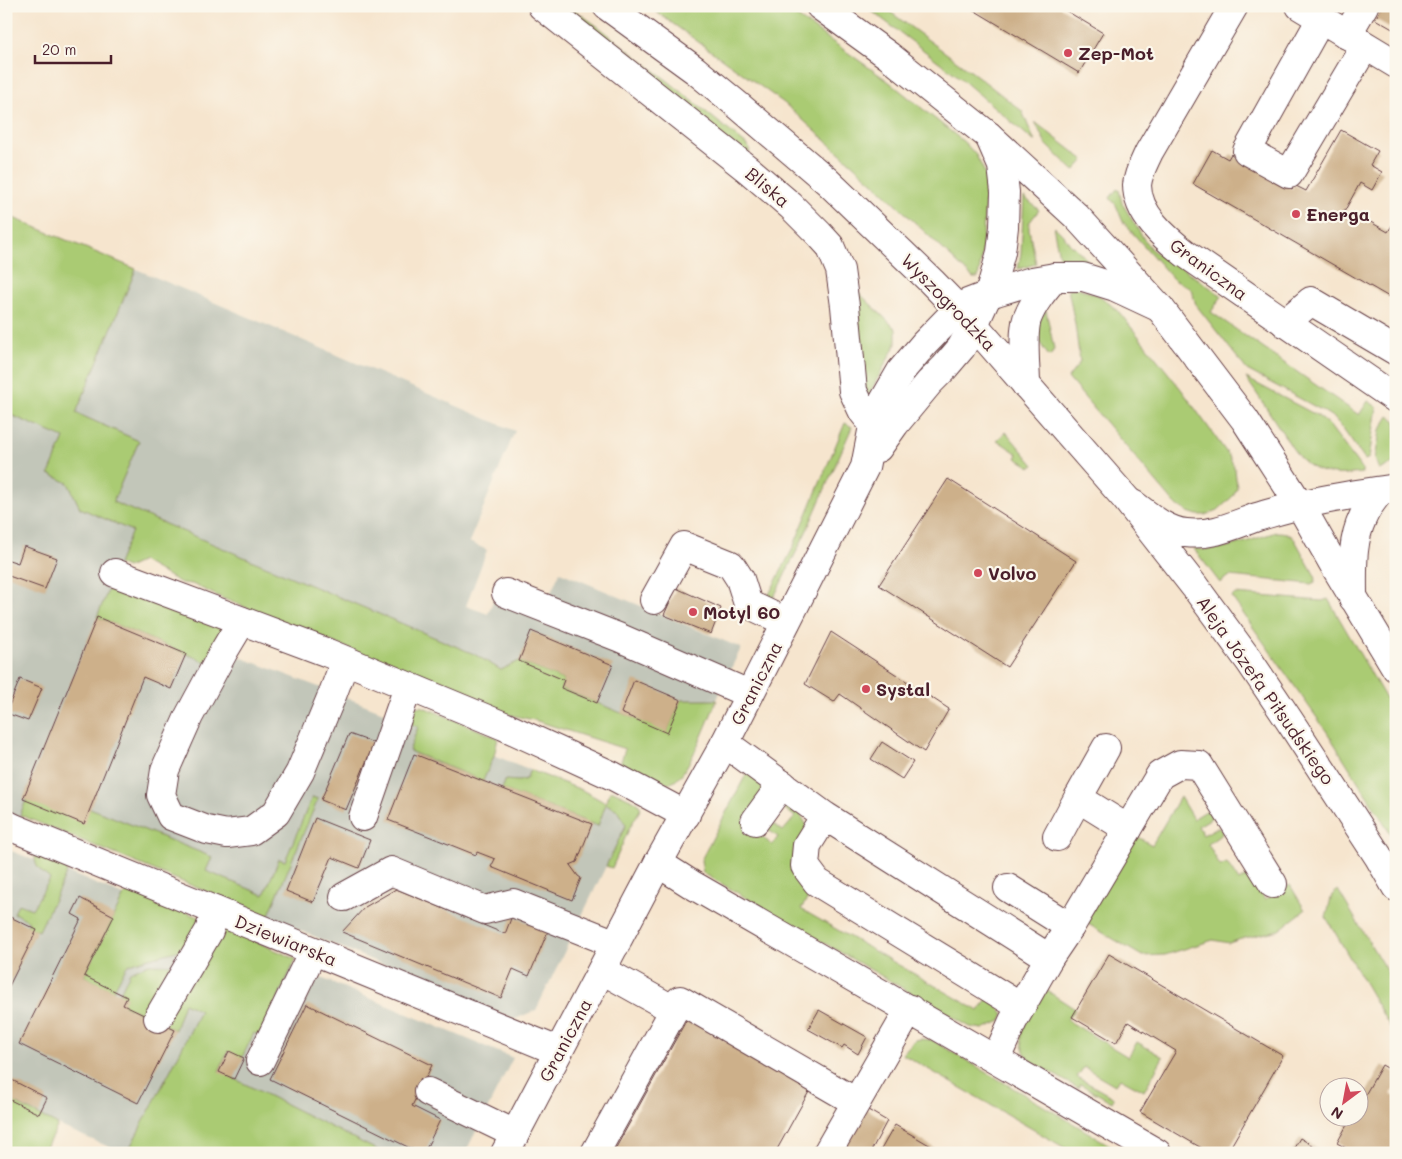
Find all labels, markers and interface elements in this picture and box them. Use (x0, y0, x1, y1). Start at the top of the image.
scale bar (35, 32, 111, 64)
text: 20 m (42, 39, 76, 59)
place label: Zep-Mot (1078, 41, 1154, 65)
marker: Zep-Mot (1062, 47, 1074, 59)
street label: Bliska (741, 162, 795, 212)
place label: Energa (1306, 202, 1370, 226)
marker: Energa (1290, 208, 1302, 220)
street label: Graniczna (1165, 233, 1253, 305)
street label: Wyszogrodzka (896, 248, 1002, 356)
place label: Volvo (988, 561, 1036, 585)
marker: Volvo (972, 567, 984, 579)
street label: Aleja Józefa Piłsudskiego (1192, 591, 1341, 789)
place label: Motyl 60 (703, 600, 780, 624)
marker: Motyl 60 (687, 606, 699, 618)
street label: Graniczna (725, 637, 787, 729)
place label: Systal (876, 677, 930, 701)
marker: Systal (860, 683, 872, 695)
street label: Dziewiarska (231, 909, 341, 971)
street label: Graniczna (533, 994, 597, 1086)
north arrow (1320, 1076, 1370, 1126)
text: N (1327, 1103, 1346, 1124)

